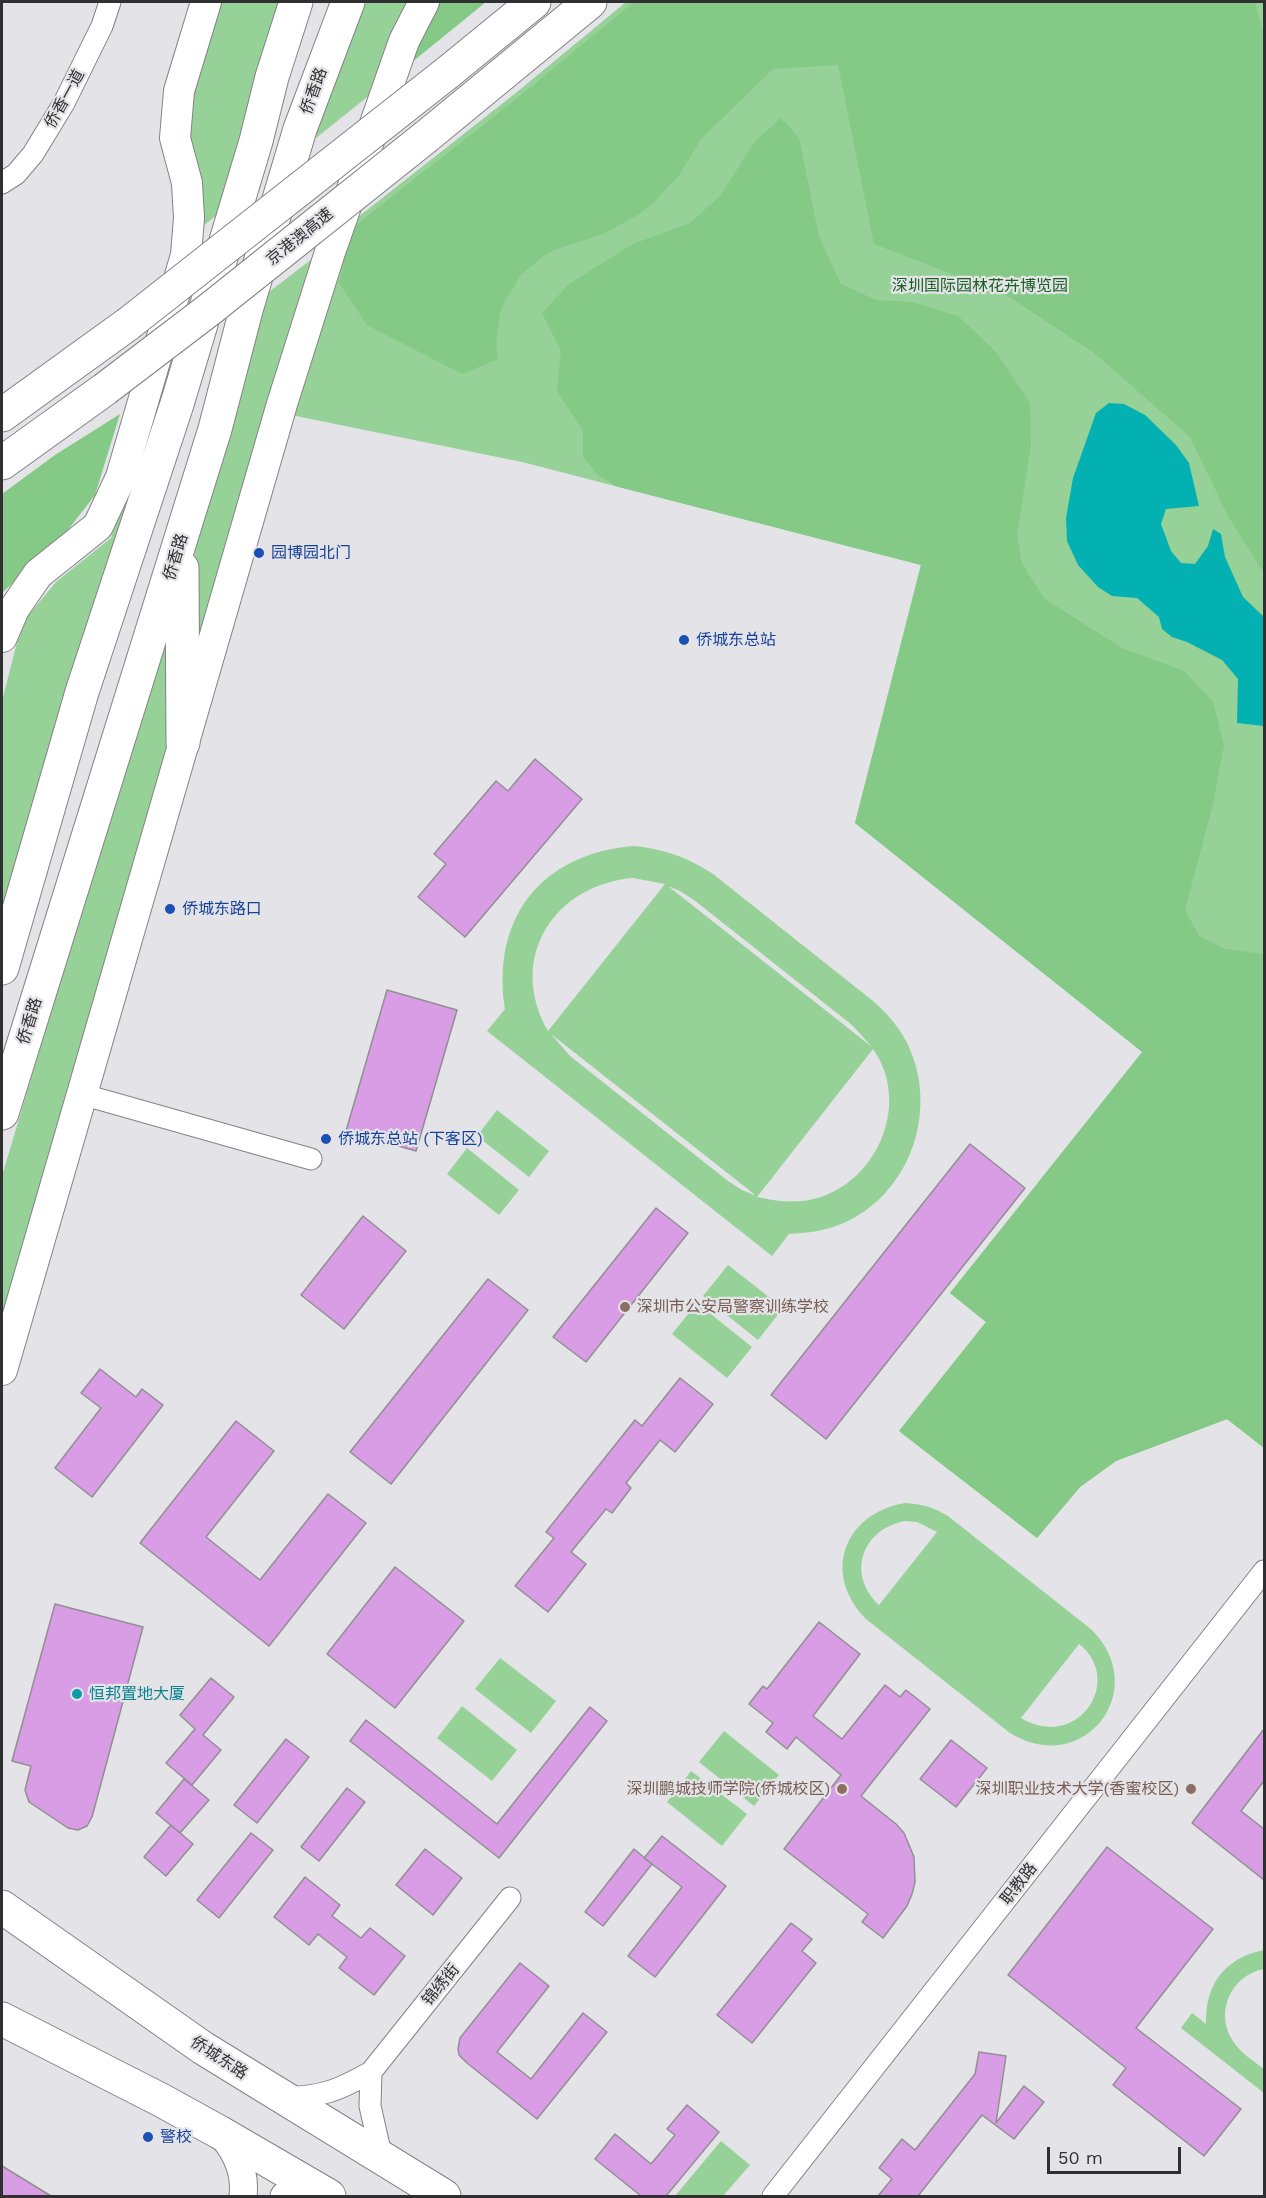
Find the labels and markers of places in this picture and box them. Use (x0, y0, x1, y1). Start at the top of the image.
place label: 园博园北门 (271, 543, 351, 563)
marker: 园博园北门 (252, 546, 266, 560)
place label: 侨城东总站 (696, 630, 776, 650)
marker: 侨城东总站 (677, 633, 691, 647)
place label: 侨城东路口 (182, 899, 262, 919)
marker: 侨城东路口 (163, 902, 177, 916)
place label: 侨城东总站 (下客区) (338, 1129, 483, 1149)
marker: 侨城东总站 (下客区) (319, 1132, 333, 1146)
place label: 深圳市公安局警察训练学校 (637, 1297, 829, 1317)
marker: 深圳市公安局警察训练学校 (618, 1300, 632, 1314)
place label: 恒邦置地大厦 (89, 1684, 185, 1704)
marker: 恒邦置地大厦 (70, 1687, 84, 1701)
place label: 深圳鹏城技师学院(侨城校区) (627, 1779, 830, 1799)
place label: 深圳职业技术大学(香蜜校区) (976, 1779, 1179, 1799)
marker: 深圳鹏城技师学院(侨城校区) (835, 1782, 849, 1796)
marker: 深圳职业技术大学(香蜜校区) (1184, 1782, 1198, 1796)
place label: 警校 (160, 2127, 192, 2147)
marker: 警校 (141, 2130, 155, 2144)

